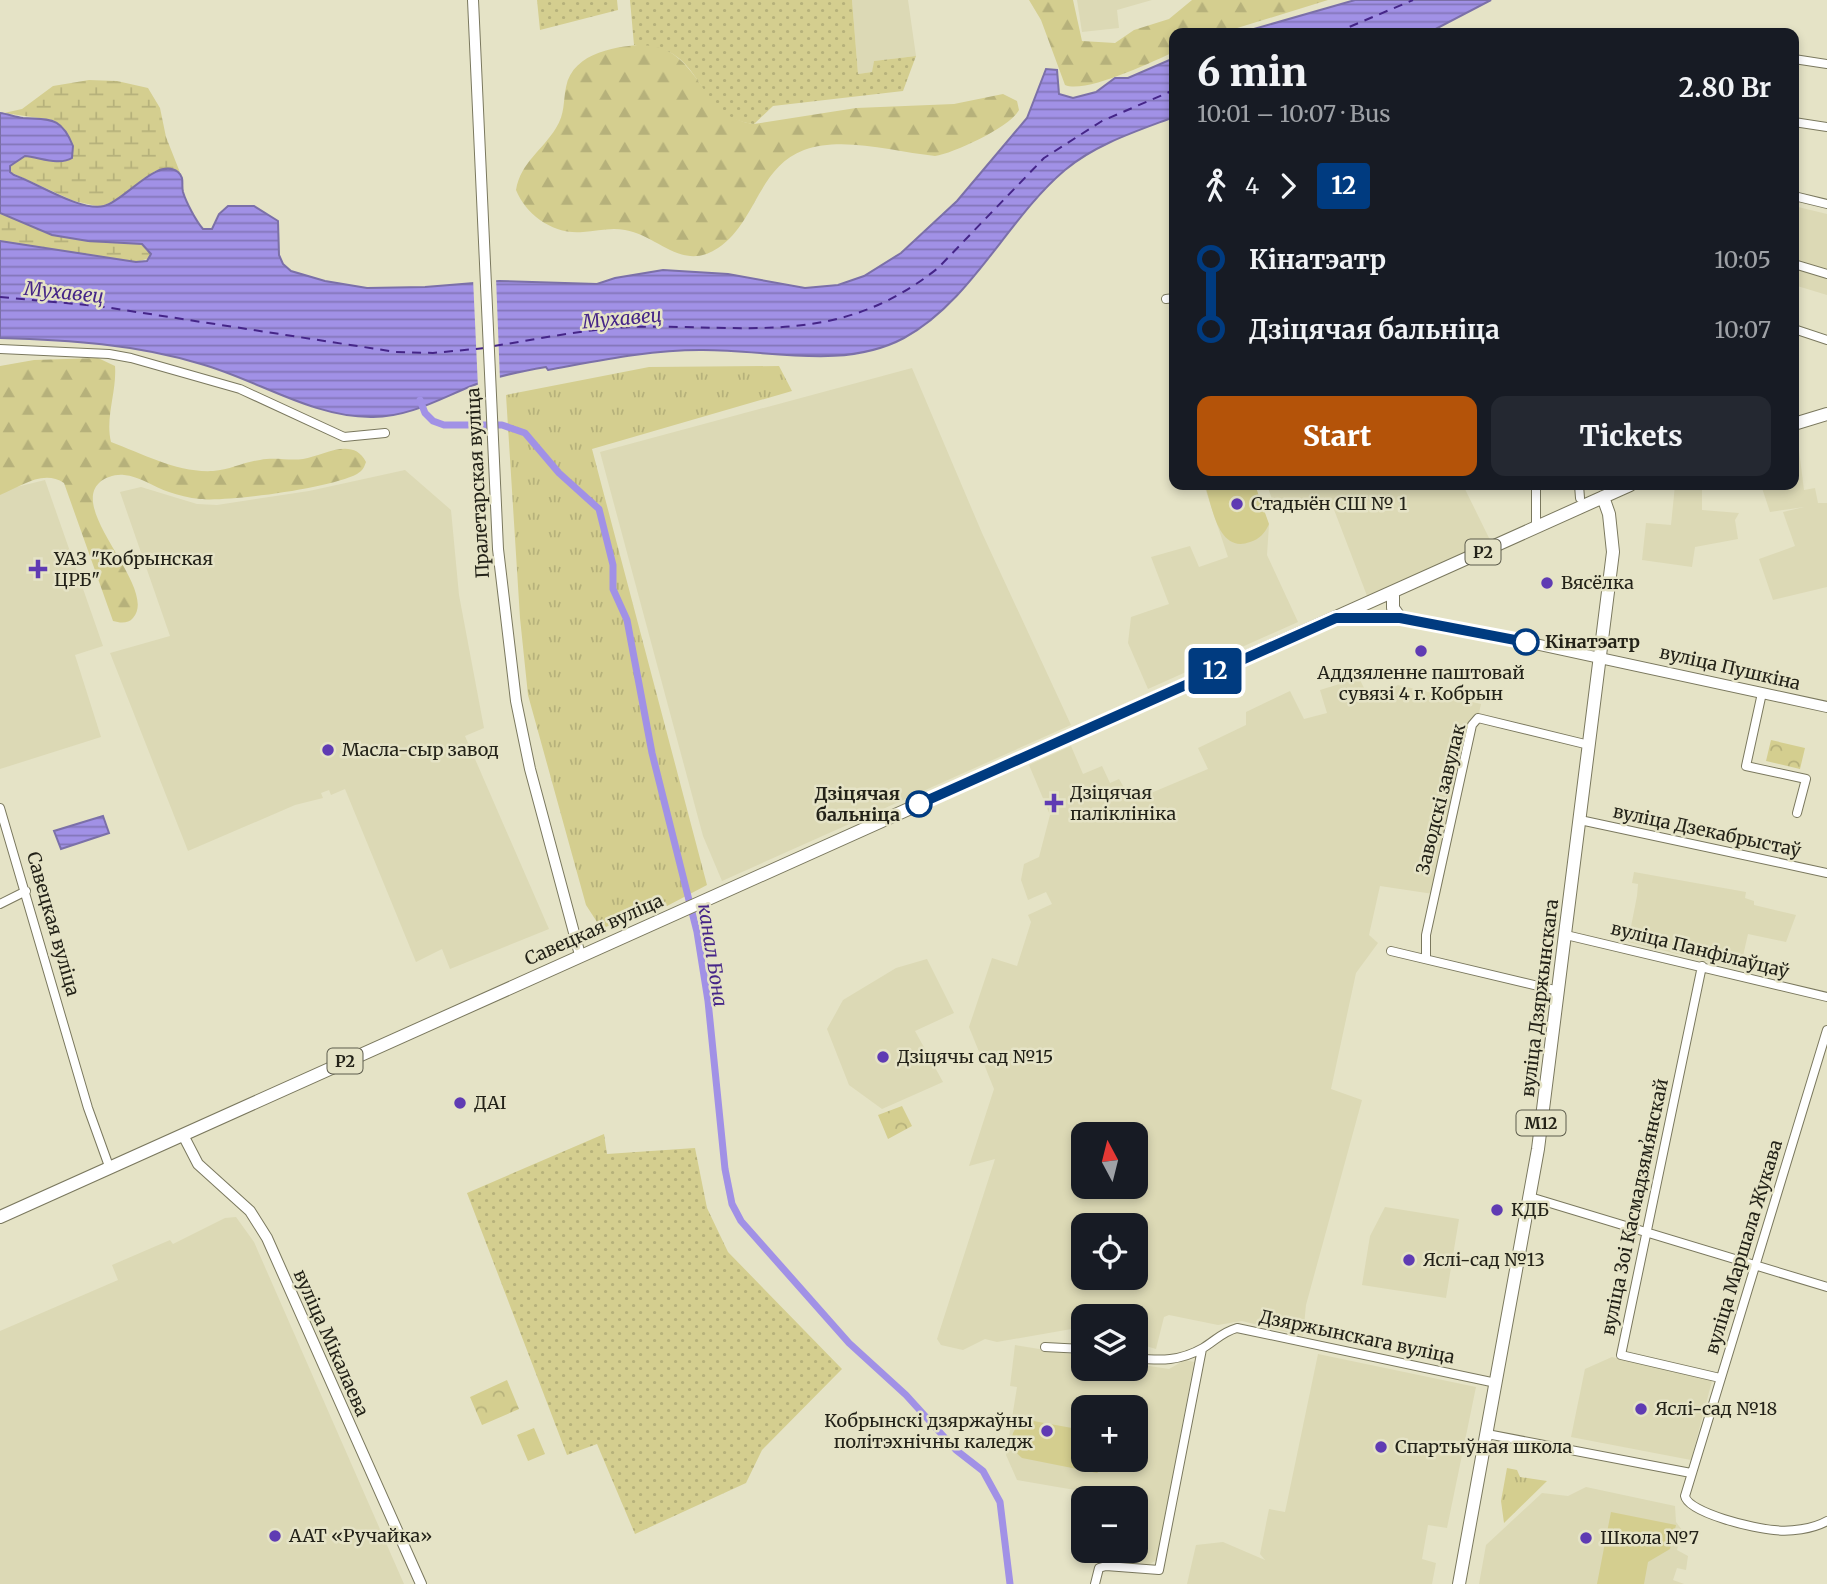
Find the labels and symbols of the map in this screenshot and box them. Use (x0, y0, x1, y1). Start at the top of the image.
water label: Мухавец (22, 276, 105, 308)
water label: Мухавец (580, 303, 663, 334)
street label: Пралетарская вуліца (461, 387, 494, 579)
place label: Стадыён СШ № 1 (1251, 492, 1407, 515)
marker: Стадыён СШ № 1 (1229, 496, 1245, 512)
road number: Р2 (1466, 540, 1500, 565)
place label: УАЗ "Кобрынская ЦРБ" (53, 547, 213, 591)
marker: УАЗ "Кобрынская ЦРБ" (28, 559, 48, 579)
place label: Вясёлка (1561, 571, 1634, 594)
marker: Вясёлка (1539, 575, 1555, 591)
marker: Кінатэатр (1513, 629, 1539, 655)
place label: Кінатэатр (1545, 630, 1640, 653)
street label: вуліца Пушкіна (1657, 640, 1803, 695)
marker: Аддзяленне паштовай сувязі 4 г. Кобрын (1413, 643, 1429, 659)
line badge: 12 (1184, 648, 1246, 694)
place label: Аддзяленне паштовай сувязі 4 г. Кобрын (1316, 661, 1525, 705)
street label: Заводскі завулак (1411, 721, 1470, 877)
place label: Масла-сыр завод (342, 738, 499, 761)
marker: Масла-сыр завод (320, 742, 336, 758)
place label: Дзіцячая паліклініка (1070, 781, 1176, 825)
place label: Дзіцячая бальніца (815, 782, 900, 826)
marker: Дзіцячая бальніца (906, 791, 932, 817)
marker: Дзіцячая паліклініка (1044, 793, 1064, 813)
street label: вуліца Дзекабрыстаў (1611, 799, 1804, 862)
street label: Савецкая вуліца (22, 849, 85, 999)
street label: Савецкая вуліца (521, 889, 667, 970)
street label: вуліца Дзяржынскага (1516, 897, 1563, 1098)
water label: канал Бона (693, 902, 733, 1008)
street label: вуліца Панфілаўцаў (1609, 916, 1792, 983)
place label: Дзіцячы сад №15 (897, 1045, 1053, 1068)
road number: Р2 (328, 1049, 362, 1074)
marker: Дзіцячы сад №15 (875, 1049, 891, 1065)
street label: вуліца Зоі Касмадзямʼянскай (1596, 1076, 1673, 1337)
place label: ДАІ (474, 1091, 506, 1114)
marker: ДАІ (452, 1095, 468, 1111)
road number: М12 (1516, 1110, 1566, 1135)
north arrow (1071, 1122, 1148, 1199)
street label: вуліца Маршала Жукава (1700, 1136, 1787, 1357)
place label: КДБ (1511, 1198, 1549, 1221)
marker: КДБ (1489, 1202, 1505, 1218)
place label: Яслі-сад №13 (1423, 1248, 1545, 1271)
marker: Яслі-сад №13 (1401, 1252, 1417, 1268)
street label: вуліца Мікалаева (289, 1266, 374, 1420)
street label: Дзяржынскага вуліца (1257, 1305, 1457, 1369)
place label: Яслі-сад №18 (1655, 1397, 1777, 1420)
marker: Яслі-сад №18 (1633, 1401, 1649, 1417)
place label: Кобрынскі дзяржаўны політэхнічны каледж (824, 1409, 1034, 1453)
marker: Кобрынскі дзяржаўны політэхнічны каледж (1039, 1423, 1055, 1439)
place label: Спартыўная школа (1395, 1435, 1573, 1458)
marker: Спартыўная школа (1373, 1439, 1389, 1455)
place label: ААТ «Ручайка» (288, 1524, 432, 1547)
place label: Школа №7 (1600, 1526, 1699, 1549)
marker: ААТ «Ручайка» (267, 1528, 283, 1544)
marker: Школа №7 (1578, 1530, 1594, 1546)

